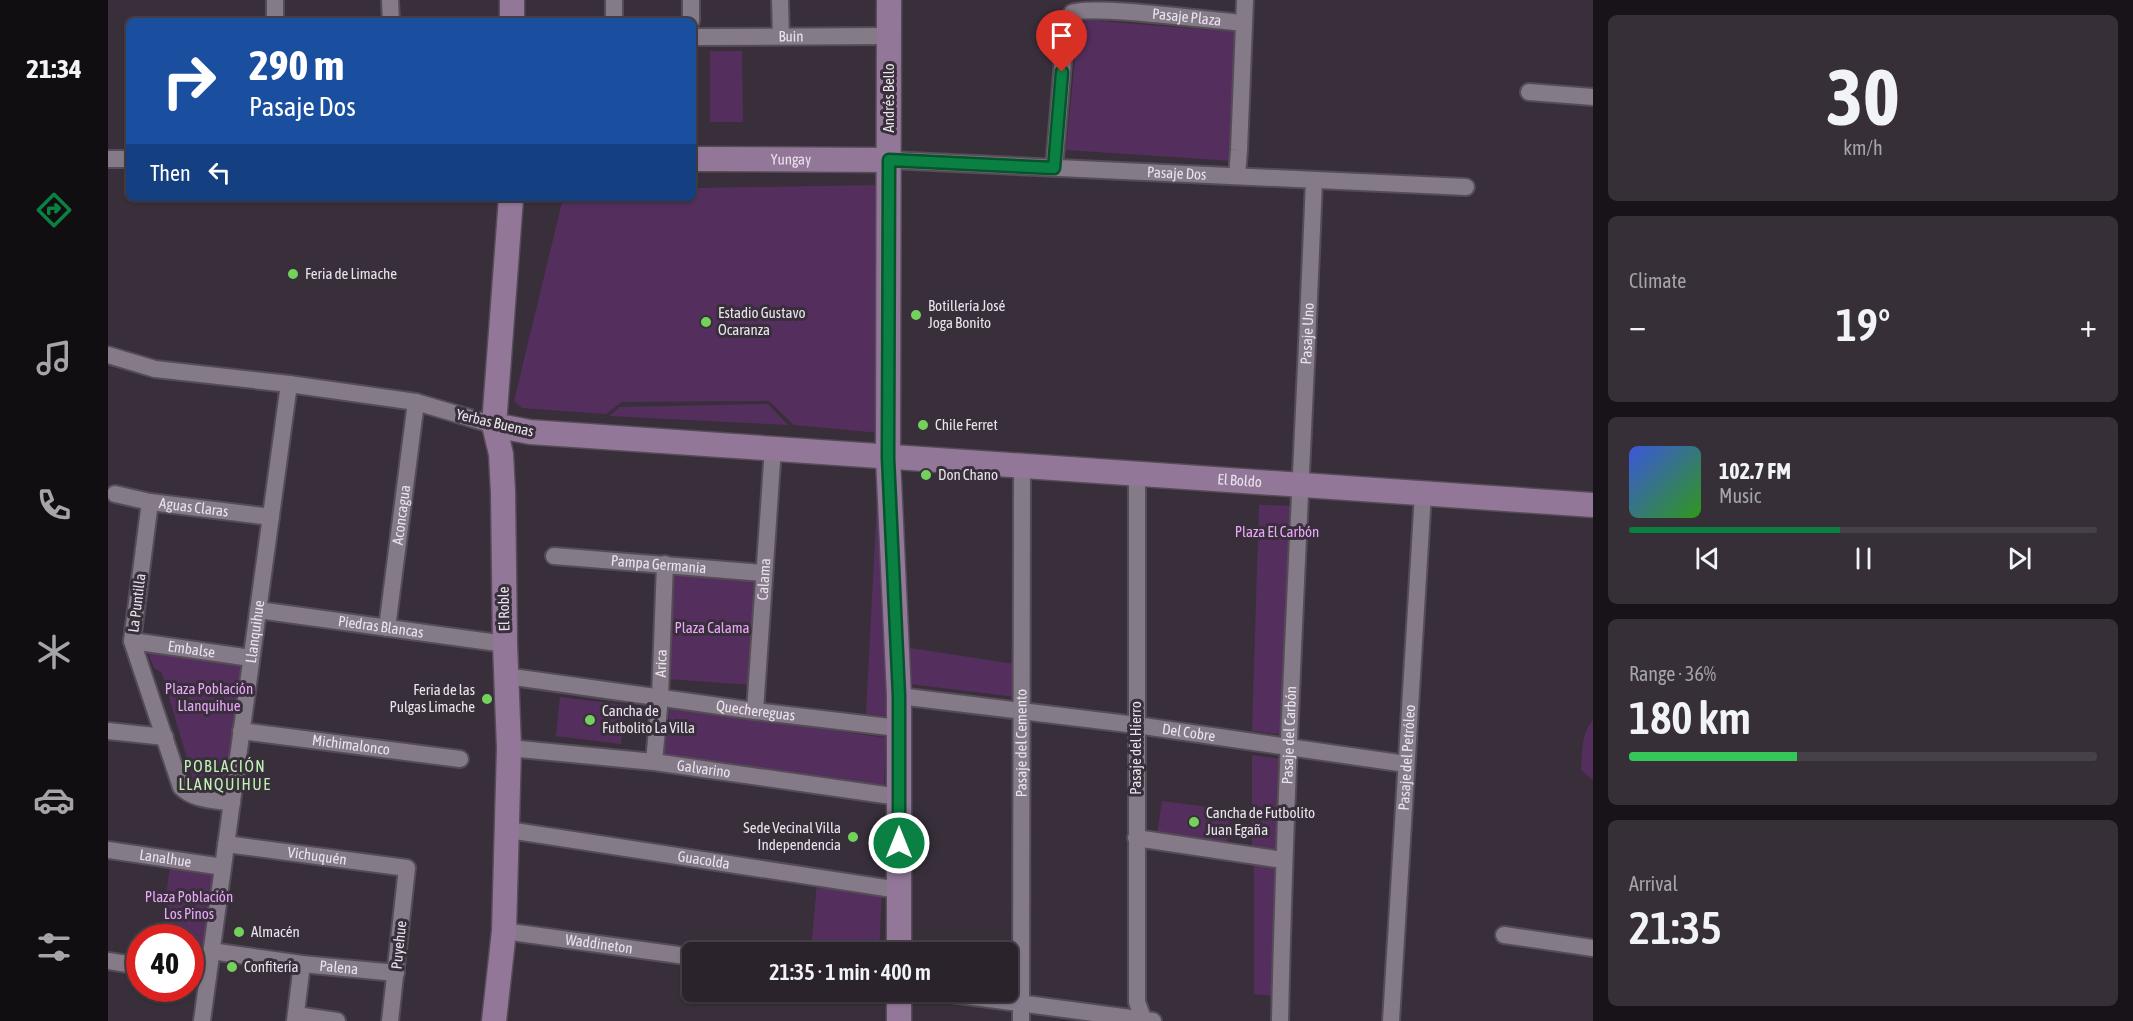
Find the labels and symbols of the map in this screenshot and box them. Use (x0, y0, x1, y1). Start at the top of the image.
street label: Pasaje Plaza (1151, 5, 1222, 29)
pin (1036, 10, 1087, 72)
street label: Buin (778, 27, 804, 45)
street label: Andrés Bello (880, 63, 897, 133)
street label: Yungay (771, 150, 811, 168)
street label: Pasaje Dos (1147, 163, 1207, 183)
place label: Feria de Limache (305, 265, 397, 282)
marker: Feria de Limache (286, 267, 300, 281)
place label: Botillería José Joga Bonito (928, 297, 1006, 331)
street label: Pasaje Uno (1297, 302, 1317, 365)
place label: Estadio Gustavo Ocaranza (718, 304, 806, 338)
marker: Botillería José Joga Bonito (909, 308, 923, 322)
marker: Estadio Gustavo Ocaranza (699, 315, 713, 329)
street label: Yerbas Buenas (455, 405, 536, 440)
place label: Chile Ferret (935, 416, 998, 433)
marker: Chile Ferret (916, 418, 930, 432)
place label: Don Chano (938, 466, 998, 483)
marker: Don Chano (919, 468, 933, 482)
street label: El Boldo (1217, 470, 1263, 490)
street label: Aconcagua (389, 484, 413, 546)
street label: Aguas Claras (158, 494, 229, 520)
park label: Plaza El Carbón (1235, 523, 1319, 540)
street label: Pampa Germania (610, 552, 707, 576)
street label: Calama (754, 557, 773, 601)
street label: La Puntilla (124, 572, 149, 633)
street label: El Roble (495, 586, 512, 632)
street label: Llanquihue (242, 599, 267, 664)
street label: Piedras Blancas (337, 612, 425, 641)
park label: Plaza Calama (674, 619, 750, 636)
street label: Embalse (167, 637, 216, 661)
street label: Arica (652, 649, 670, 677)
park label: Plaza Población Llanquihue (165, 680, 253, 714)
place label: Feria de las Pulgas Limache (390, 681, 475, 715)
street label: Pasaje del Carbón (1278, 686, 1299, 785)
street label: Pasaje del Cemento (1012, 689, 1030, 797)
marker: Feria de las Pulgas Limache (480, 692, 494, 706)
street label: Quechereguas (715, 697, 796, 724)
street label: Pasaje del Hierro (1127, 701, 1144, 795)
place label: Cancha de Futbolito La Villa (602, 702, 695, 736)
street label: Pasaje del Petróleo (1395, 704, 1418, 811)
marker: Cancha de Futbolito La Villa (583, 713, 597, 727)
street label: Del Cobre (1161, 720, 1217, 744)
street label: Michimalonco (311, 731, 391, 758)
street label: Galvarino (676, 756, 732, 781)
district label: POBLACIÓN LLANQUIHUE (178, 757, 272, 793)
place label: Cancha de Futbolito Juan Egaña (1206, 804, 1315, 838)
position arrow (867, 811, 931, 875)
marker: Cancha de Futbolito Juan Egaña (1187, 815, 1201, 829)
place label: Sede Vecinal Villa Independencia (743, 819, 841, 853)
marker: Sede Vecinal Villa Independencia (846, 830, 860, 844)
street label: Vichuquén (287, 843, 348, 868)
street label: Lanalhue (138, 846, 193, 870)
street label: Guacolda (676, 847, 731, 872)
park label: Plaza Población Los Pinos (145, 888, 233, 922)
street label: Puyehue (388, 920, 410, 970)
place label: Almacén (251, 923, 300, 940)
speed limit sign: 40 (126, 924, 204, 1002)
marker: Almacén (232, 925, 246, 939)
street label: Waddineton (564, 931, 634, 957)
street label: Palena (319, 957, 359, 977)
place label: Confitería (244, 958, 299, 975)
marker: Confitería (225, 960, 239, 974)

